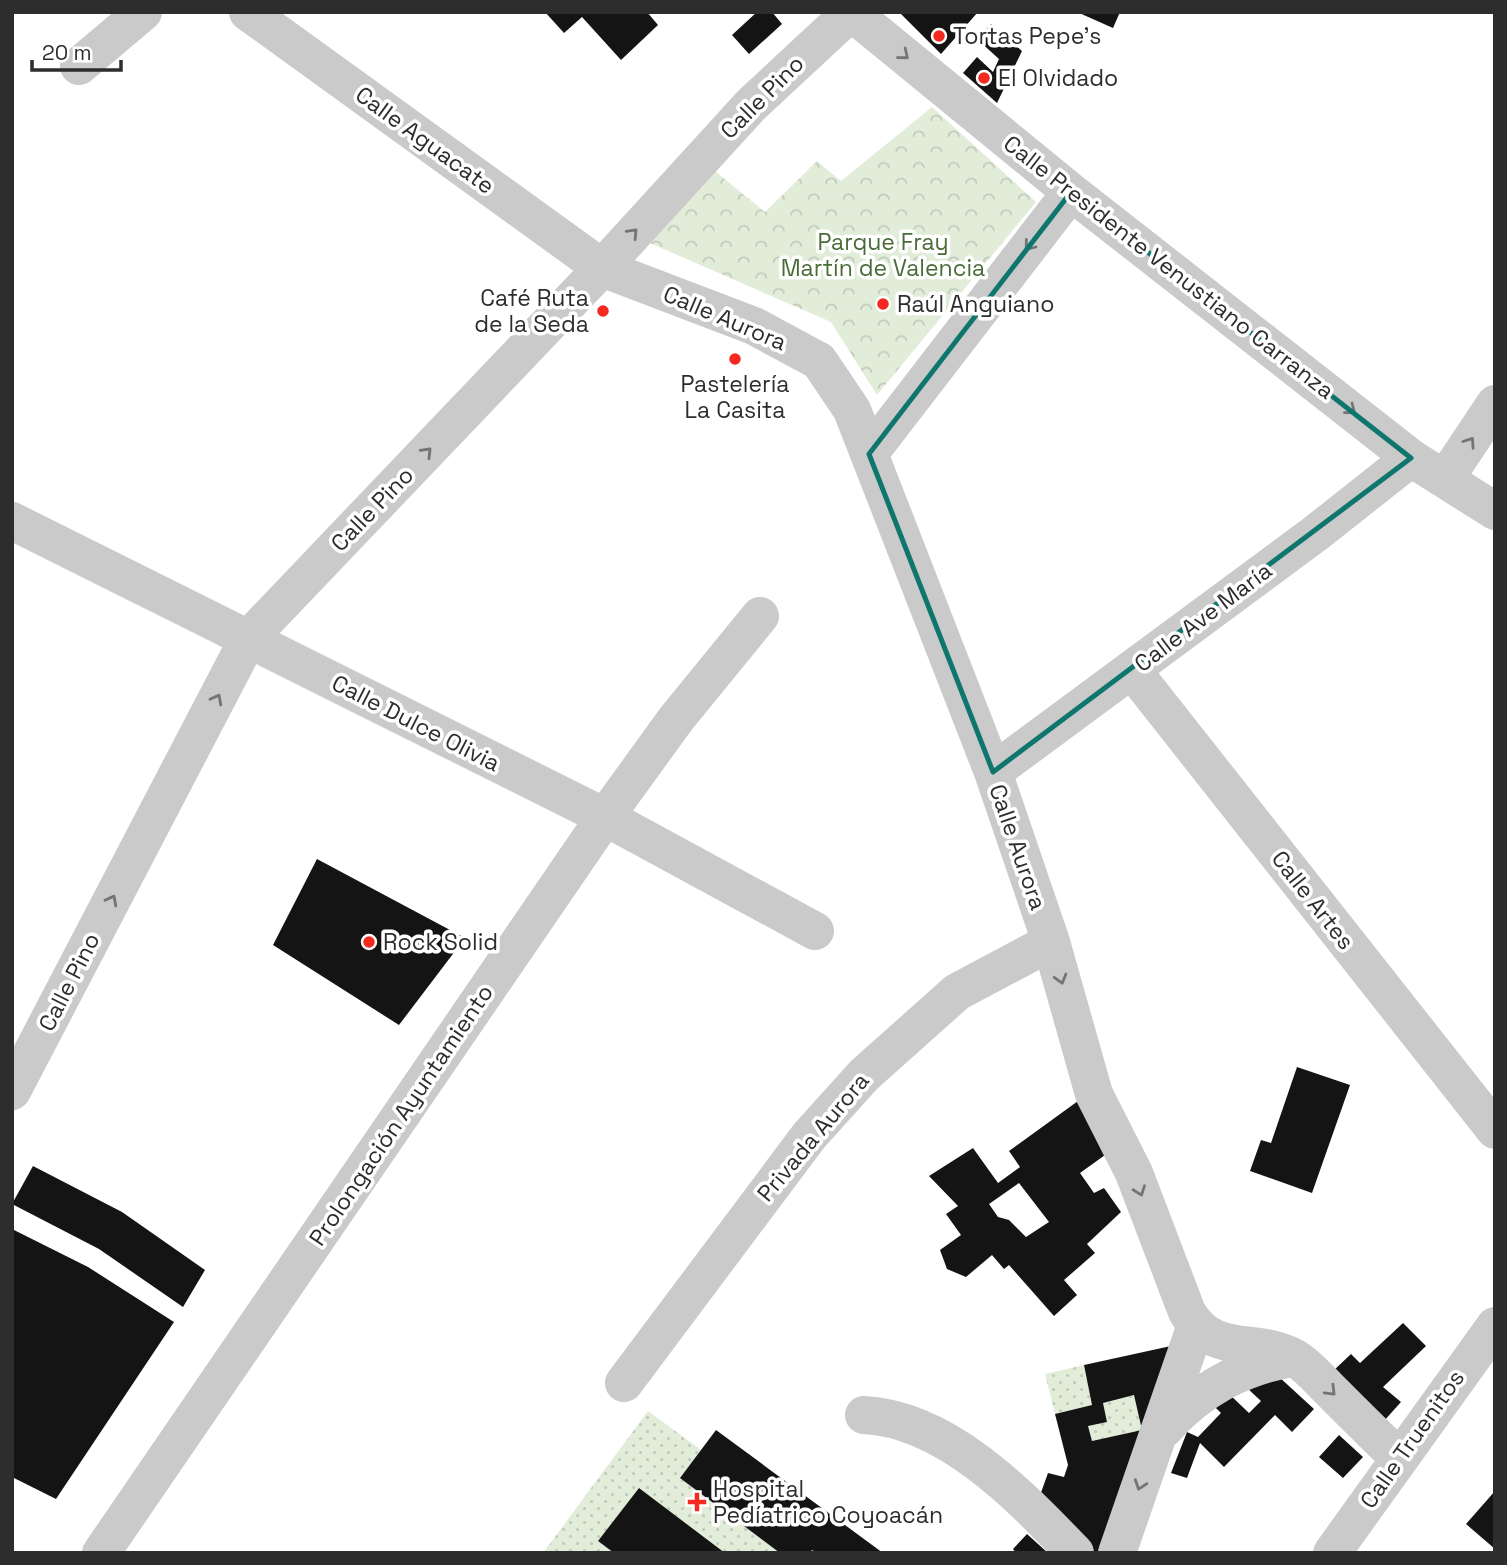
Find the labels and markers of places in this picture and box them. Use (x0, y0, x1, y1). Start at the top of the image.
place label: Tortas Pepe's (953, 21, 1101, 51)
marker: Tortas Pepe's (931, 28, 947, 44)
place label: El Olvidado (998, 63, 1118, 93)
marker: El Olvidado (976, 70, 992, 86)
place label: Café Ruta de la Seda (474, 283, 589, 339)
place label: Raúl Anguiano (897, 289, 1054, 319)
marker: Raúl Anguiano (875, 296, 891, 312)
marker: Café Ruta de la Seda (595, 303, 611, 319)
marker: Pastelería La Casita (727, 351, 743, 367)
place label: Pastelería La Casita (680, 369, 790, 425)
place label: Rock Solid (383, 927, 498, 957)
marker: Rock Solid (361, 934, 377, 950)
place label: Hospital Pedíatrico Coyoacán (713, 1474, 943, 1530)
marker: Hospital Pedíatrico Coyoacán (687, 1492, 707, 1512)

